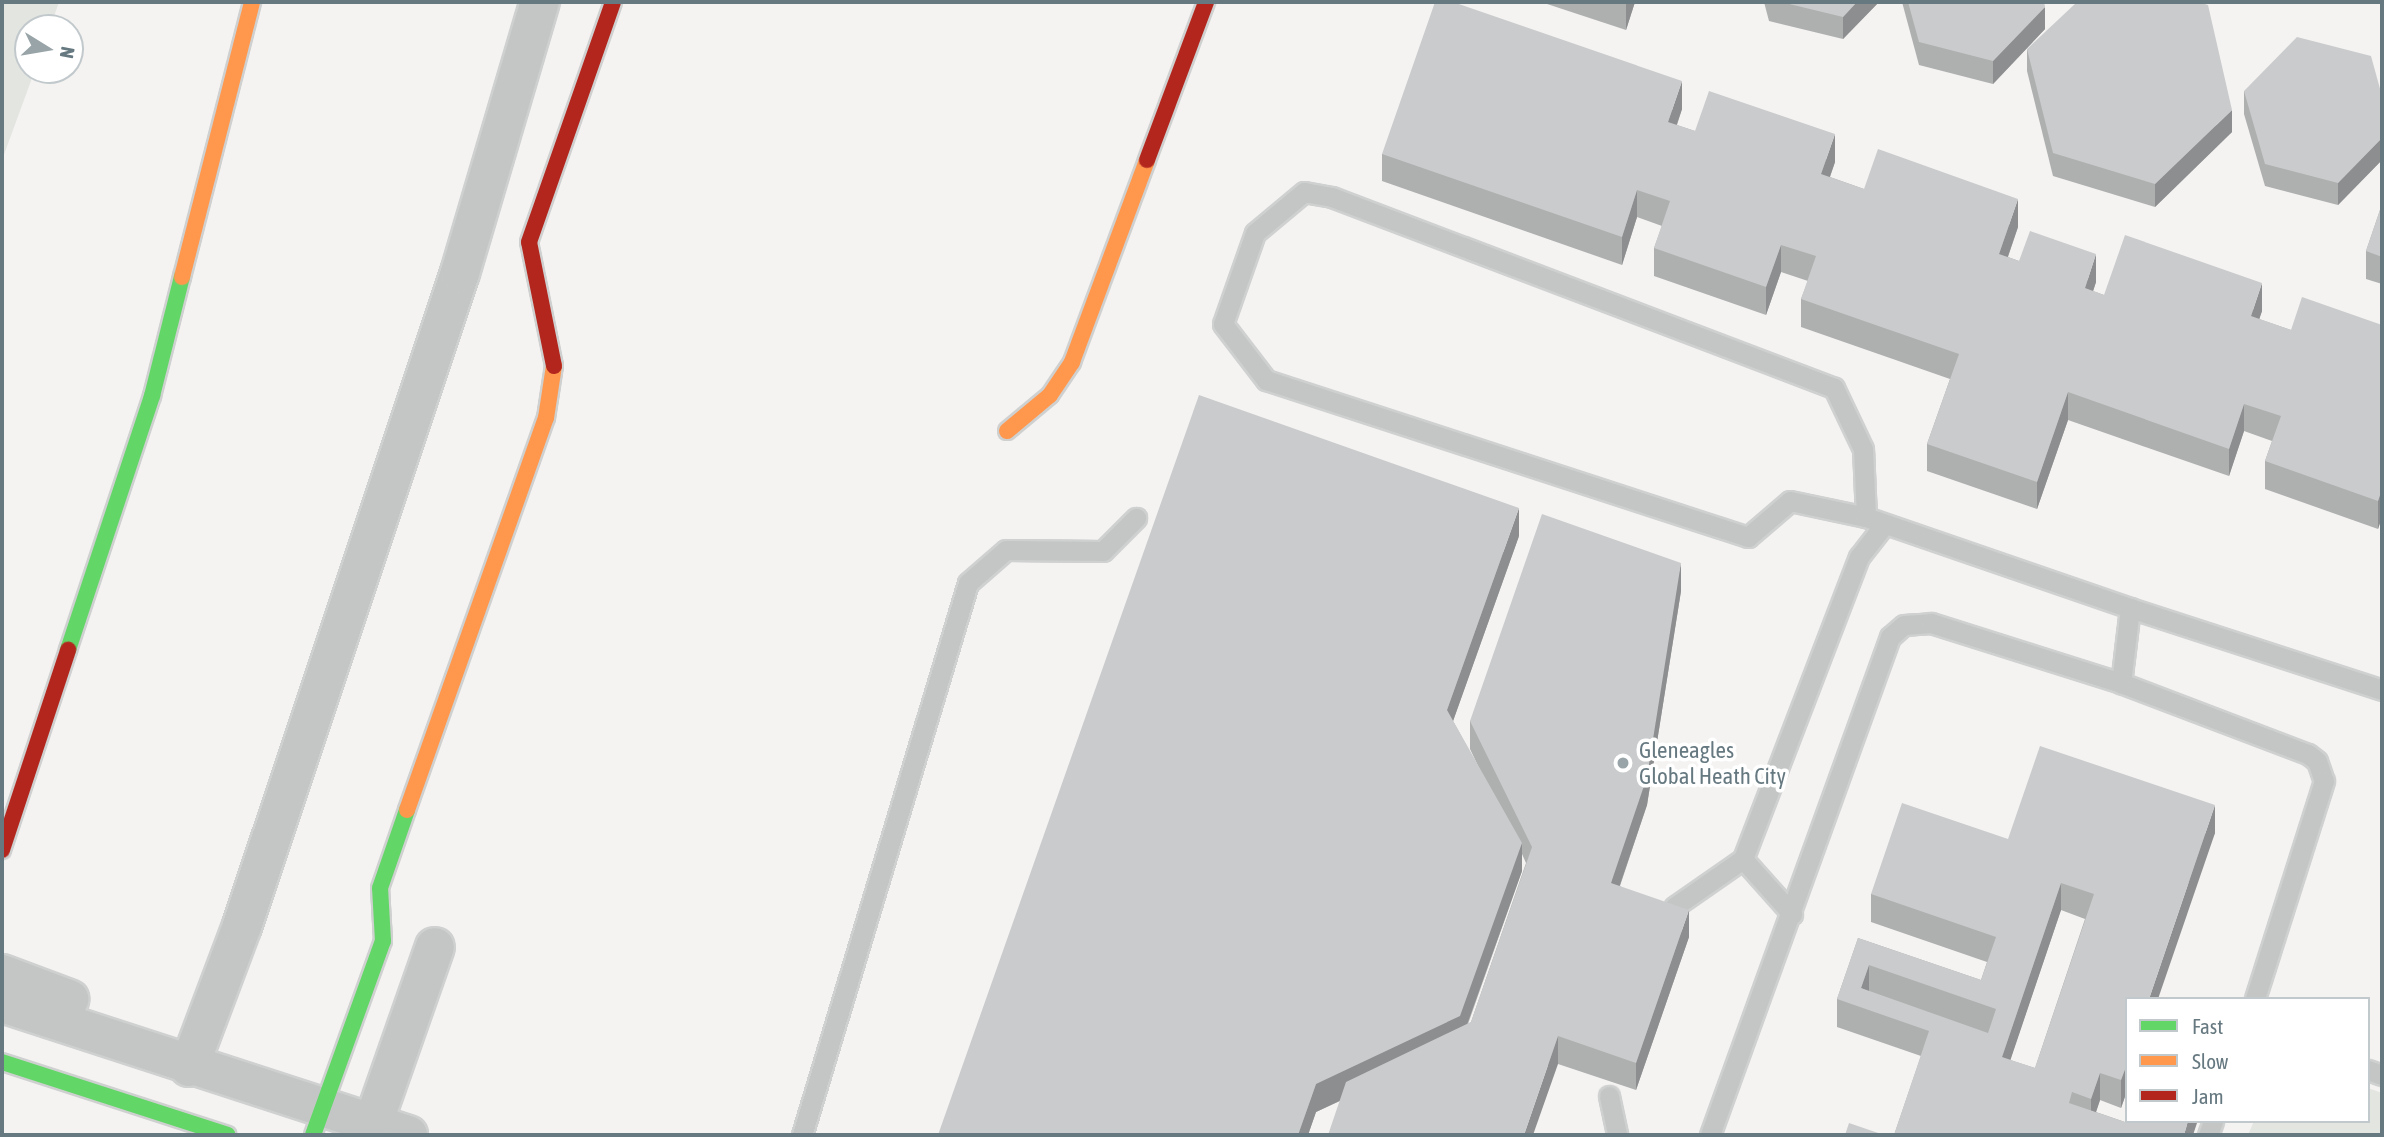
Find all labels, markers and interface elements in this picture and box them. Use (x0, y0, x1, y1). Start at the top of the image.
north arrow (14, 14, 84, 84)
text: N (56, 45, 80, 60)
place label: Gleneagles Global Heath City (1639, 736, 1786, 790)
marker: Gleneagles Global Heath City (1613, 753, 1633, 773)
legend (2125, 997, 2370, 1123)
text: Fast (2192, 1014, 2223, 1038)
text: Slow (2192, 1049, 2228, 1073)
text: Jam (2192, 1084, 2224, 1108)

